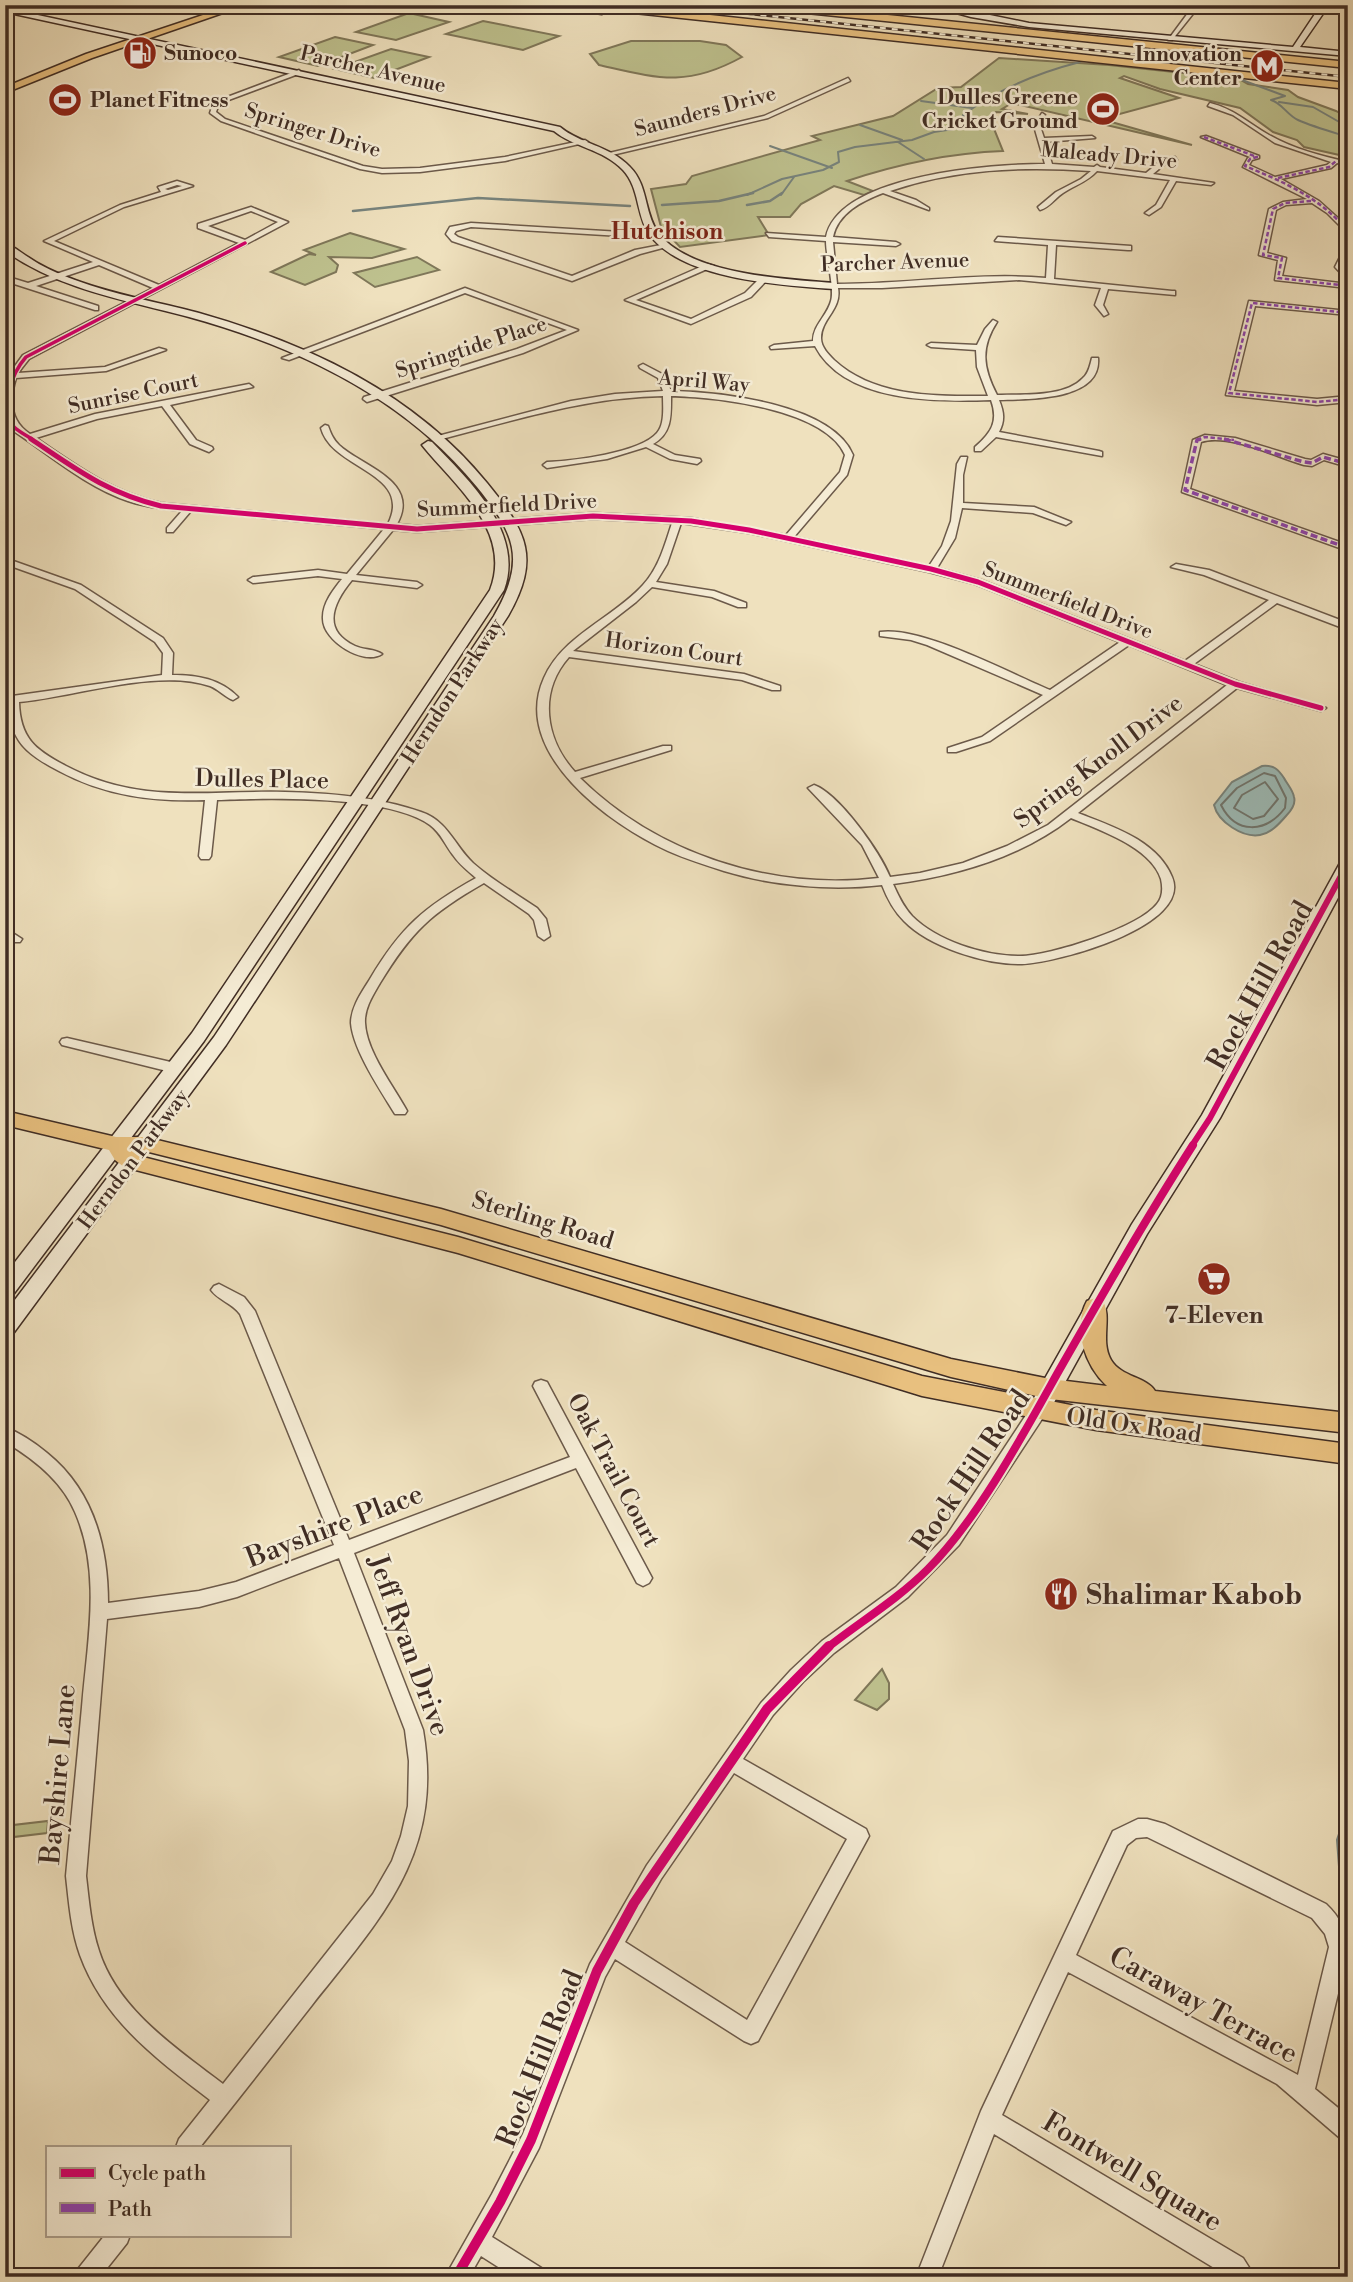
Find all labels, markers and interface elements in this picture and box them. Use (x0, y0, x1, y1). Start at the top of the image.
fuel station icon: Sunoco (121, 34, 159, 72)
place label: Sunoco (164, 41, 237, 67)
street label: Parcher Avenue (297, 41, 448, 99)
place label: Innovation Center (1135, 42, 1242, 92)
metro station icon: Innovation Center (1248, 47, 1286, 85)
sports icon: Planet Fitness (46, 81, 84, 119)
street label: Saunders Drive (631, 81, 779, 143)
place label: Dulles Greene Cricket Ground (922, 85, 1078, 135)
place label: Planet Fitness (90, 88, 228, 114)
sports icon: Dulles Greene Cricket Ground (1084, 90, 1122, 128)
street label: Springer Drive (241, 98, 384, 164)
street label: Maleady Drive (1040, 137, 1178, 175)
district label: Hutchison (611, 218, 723, 246)
street label: Parcher Avenue (820, 247, 970, 279)
street label: Springtide Place (392, 311, 550, 385)
street label: April Way (656, 365, 752, 399)
street label: Sunrise Court (66, 367, 201, 420)
street label: Summerfield Drive (416, 488, 598, 524)
street label: Summerfield Drive (979, 556, 1157, 645)
street label: Herndon Parkway (396, 613, 510, 769)
street label: Horizon Court (603, 627, 745, 673)
street label: Spring Knoll Drive (1008, 689, 1189, 835)
street label: Dulles Place (195, 764, 329, 796)
street label: Rock Hill Road (1199, 895, 1321, 1077)
street label: Herndon Parkway (73, 1084, 195, 1235)
street label: Sterling Road (468, 1185, 618, 1257)
supermarket icon: 7-Eleven (1195, 1260, 1233, 1298)
place label: 7-Eleven (1164, 1301, 1264, 1331)
street label: Rock Hill Road (904, 1383, 1038, 1559)
street label: Oak Trail Court (560, 1388, 666, 1553)
street label: Old Ox Road (1064, 1402, 1204, 1450)
street label: Bayshire Place (240, 1477, 428, 1577)
street label: Jeff Ryan Drive (359, 1549, 458, 1741)
restaurant icon: Shalimar Kabob (1042, 1575, 1080, 1613)
place label: Shalimar Kabob (1086, 1578, 1302, 1613)
street label: Bayshire Lane (33, 1683, 84, 1867)
street label: Caraway Terrace (1103, 1939, 1304, 2072)
street label: Rock Hill Road (489, 1965, 592, 2152)
street label: Fontwell Square (1036, 2105, 1229, 2240)
legend (46, 2146, 290, 2236)
text: Cycle path (108, 2161, 207, 2187)
text: Path (108, 2197, 153, 2223)

